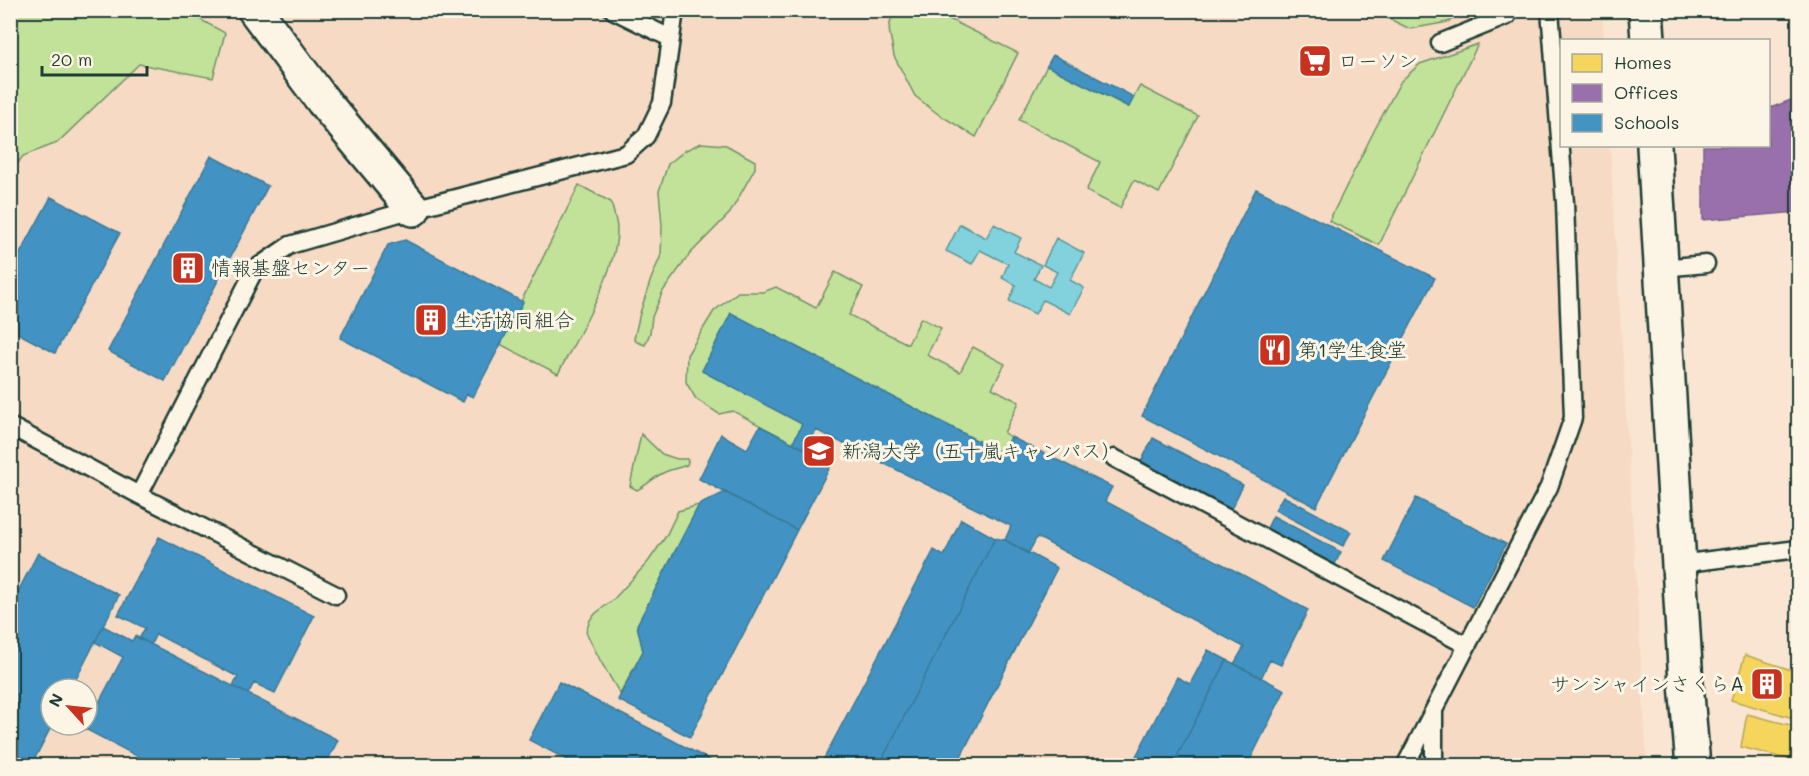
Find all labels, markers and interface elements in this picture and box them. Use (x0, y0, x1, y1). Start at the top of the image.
scale bar (42, 39, 147, 77)
legend (1560, 39, 1770, 147)
supermarket icon: ローソン (1297, 43, 1333, 79)
text: 20 m (51, 47, 92, 71)
place label: ローソン (1338, 47, 1418, 73)
text: Homes (1614, 50, 1672, 74)
text: Offices (1614, 80, 1678, 104)
text: Schools (1614, 110, 1679, 134)
building icon: 情報基盤センター (170, 250, 206, 286)
place label: 情報基盤センター (211, 254, 370, 280)
building icon: 生活協同組合 (413, 302, 449, 338)
place label: 生活協同組合 (454, 306, 574, 332)
restaurant icon: 第1学生食堂 (1257, 332, 1293, 368)
place label: 第1学生食堂 (1298, 336, 1407, 362)
school or university icon: 新潟大学（五十嵐キャンパス） (801, 433, 837, 469)
place label: 新潟大学（五十嵐キャンパス） (842, 437, 1121, 463)
building icon: サンシャインさくらA (1749, 666, 1785, 702)
place label: サンシャインさくらA (1550, 670, 1744, 696)
north arrow (39, 677, 99, 737)
text: N (43, 690, 67, 710)

